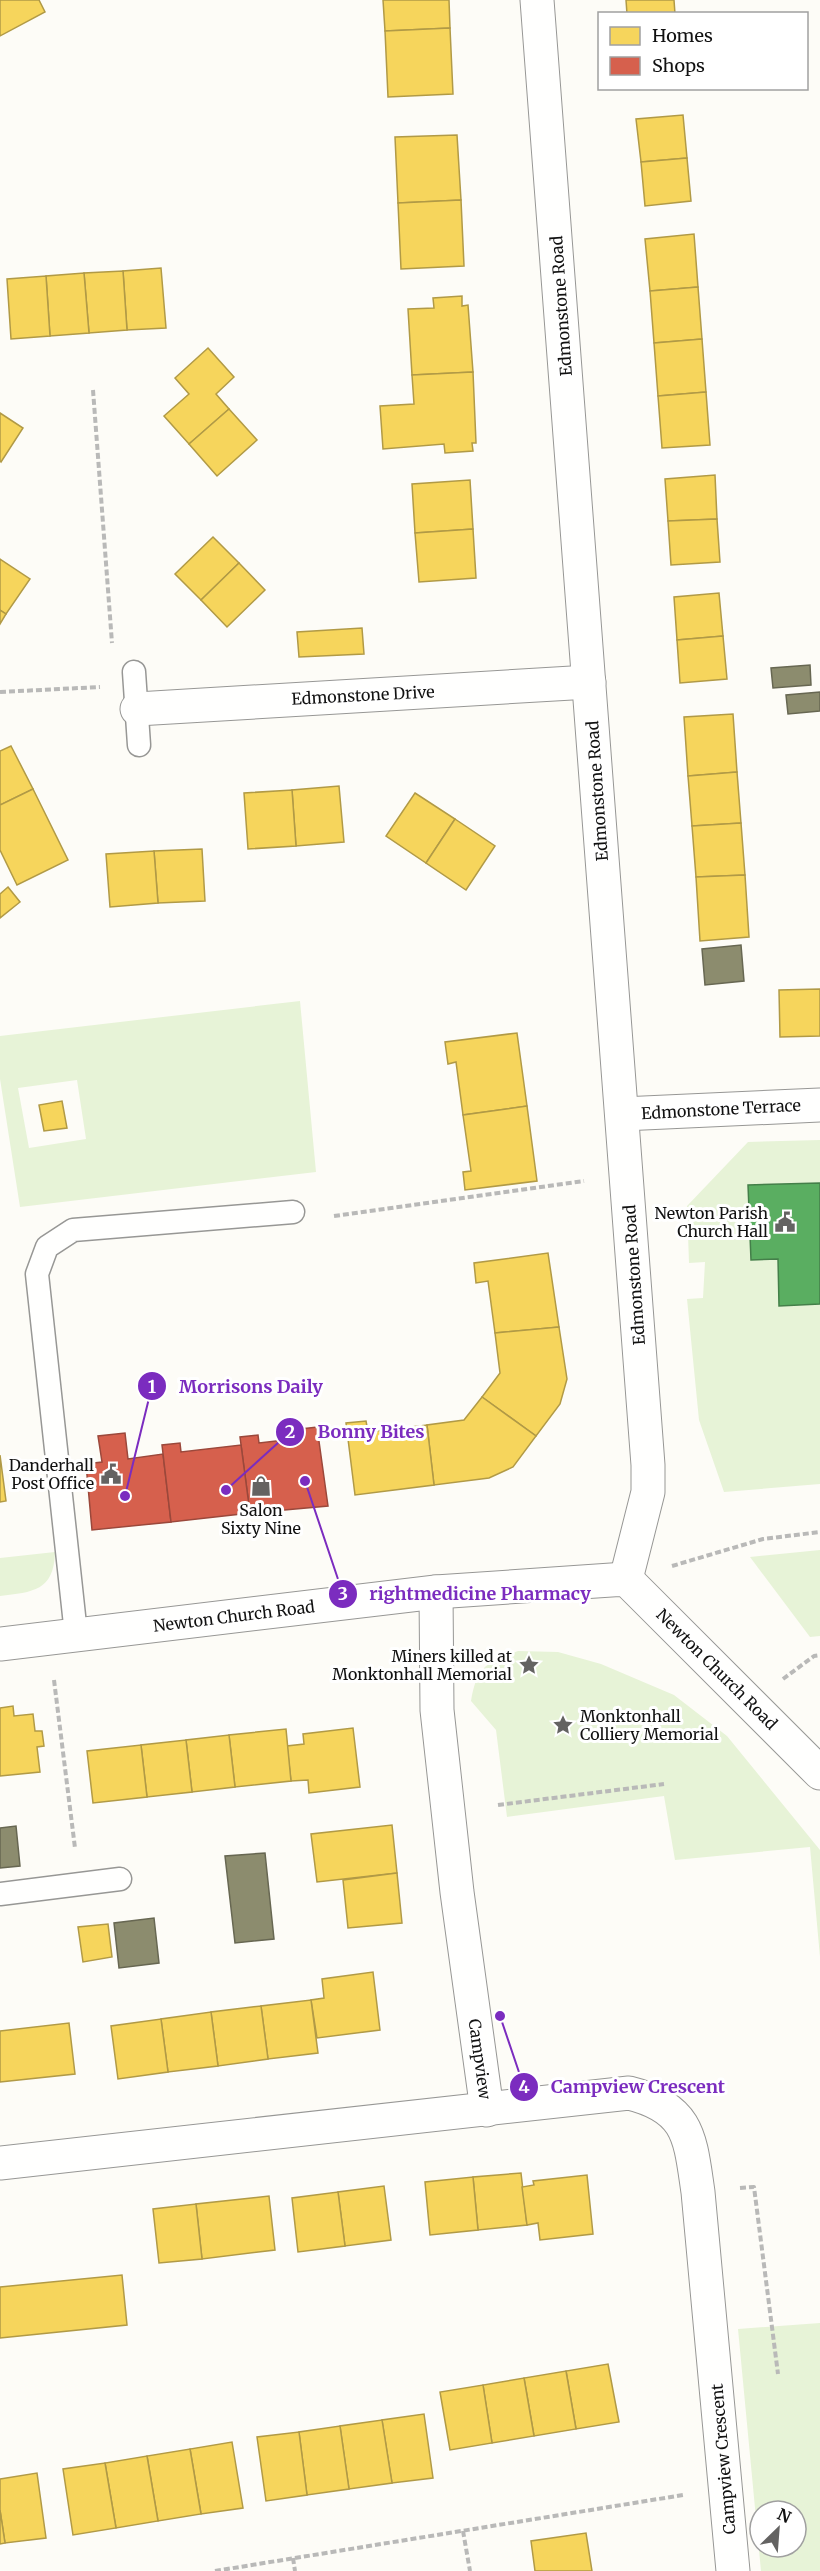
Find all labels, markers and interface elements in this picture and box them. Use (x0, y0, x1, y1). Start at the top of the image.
legend (598, 12, 808, 90)
text: Homes (652, 24, 713, 47)
text: Shops (652, 54, 705, 77)
street label: Edmonstone Road (546, 235, 576, 377)
street label: Edmonstone Drive (291, 681, 435, 709)
street label: Edmonstone Road (582, 720, 612, 862)
street label: Edmonstone Terrace (641, 1095, 801, 1123)
place label: Newton Parish Church Hall (655, 1203, 768, 1241)
street label: Edmonstone Road (619, 1204, 649, 1346)
public building icon: Newton Parish Church Hall (773, 1210, 797, 1234)
callout: Morrisons Daily (137, 1368, 335, 1404)
text: 1 (148, 1375, 156, 1398)
text: Morrisons Daily (179, 1375, 323, 1398)
callout: Bonny Bites (275, 1414, 437, 1450)
text: 2 (285, 1420, 295, 1443)
text: Bonny Bites (317, 1420, 425, 1443)
place label: Danderhall Post Office (9, 1455, 94, 1493)
public building icon: Danderhall Post Office (99, 1462, 123, 1486)
shop icon: Salon Sixty Nine (249, 1474, 273, 1498)
place label: Salon Sixty Nine (221, 1500, 301, 1538)
callout: rightmedicine Pharmacy (328, 1576, 603, 1612)
text: 3 (338, 1582, 348, 1605)
text: rightmedicine Pharmacy (369, 1582, 591, 1605)
street label: Newton Church Road (152, 1596, 316, 1636)
street label: Newton Church Road (652, 1604, 782, 1734)
place label: Miners killed at Monktonhall Memorial (332, 1646, 513, 1684)
place icon: Miners killed at Monktonhall Memorial (517, 1653, 541, 1677)
place label: Monktonhall Colliery Memorial (580, 1706, 719, 1744)
place icon: Monktonhall Colliery Memorial (551, 1713, 575, 1737)
street label: Campview (464, 2018, 496, 2101)
callout: Campview Crescent (509, 2069, 737, 2105)
text: 4 (518, 2075, 530, 2098)
text: Campview Crescent (551, 2075, 726, 2098)
street label: Campview Crescent (706, 2382, 740, 2535)
north arrow (748, 2499, 808, 2559)
text: N (774, 2504, 795, 2527)

